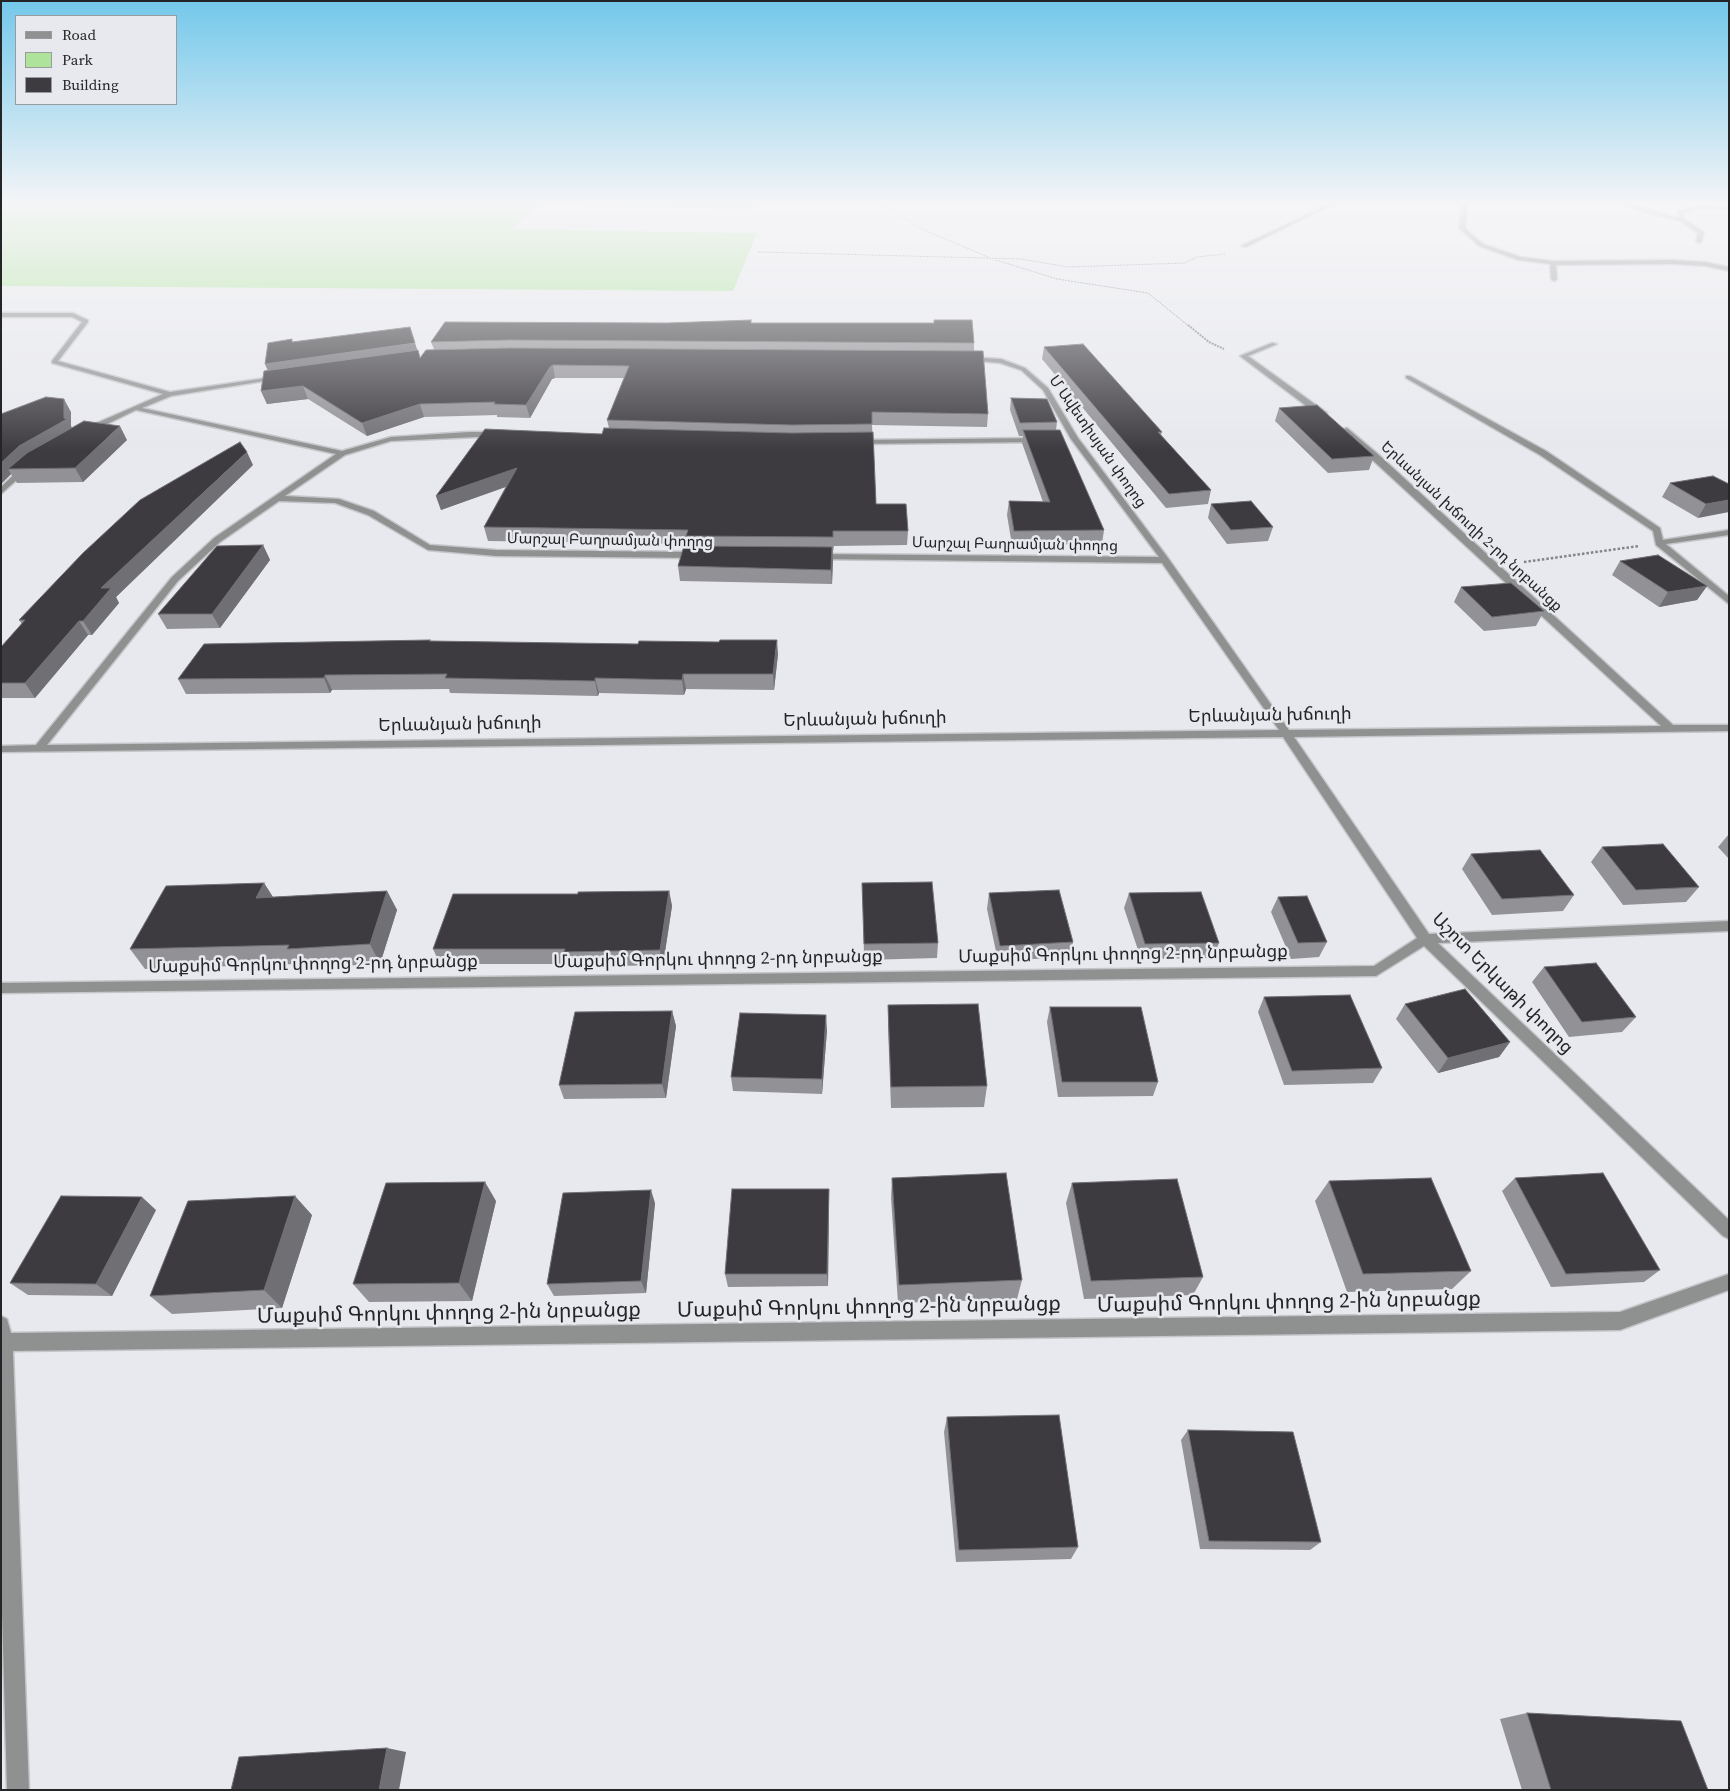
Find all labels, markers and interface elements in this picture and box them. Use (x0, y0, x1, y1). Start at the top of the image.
legend (15, 15, 178, 105)
text: Road (62, 24, 96, 45)
text: Park (62, 49, 93, 70)
text: Building (62, 74, 119, 95)
street label: Մ Ավետիսյան փողոց (1044, 372, 1150, 512)
street label: Երևանյան խճուղի 2-րդ նրբանցք (1377, 438, 1565, 616)
street label: Մարշալ Բաղրամյան փողոց (507, 530, 713, 552)
street label: Մարշալ Բաղրամյան փողոց (912, 534, 1118, 556)
street label: Երևանյան խճուղի (1188, 704, 1352, 728)
street label: Երևանյան խճուղի (783, 708, 947, 732)
street label: Երևանյան խճուղի (378, 713, 542, 737)
street label: Աշոտ Երկաթի փողոց (1427, 909, 1577, 1059)
street label: Մաքսիմ Գորկու փողոց 2-րդ նրբանցք (958, 941, 1288, 969)
street label: Մաքսիմ Գորկու փողոց 2-րդ նրբանցք (553, 946, 883, 974)
street label: Մաքսիմ Գորկու փողոց 2-րդ նրբանցք (148, 951, 478, 979)
street label: Մաքսիմ Գորկու փողոց 2-ին նրբանցք (1097, 1287, 1481, 1319)
street label: Մաքսիմ Գորկու փողոց 2-ին նրբանցք (677, 1292, 1061, 1324)
street label: Մաքսիմ Գորկու փողոց 2-ին նրբանցք (257, 1298, 641, 1330)

